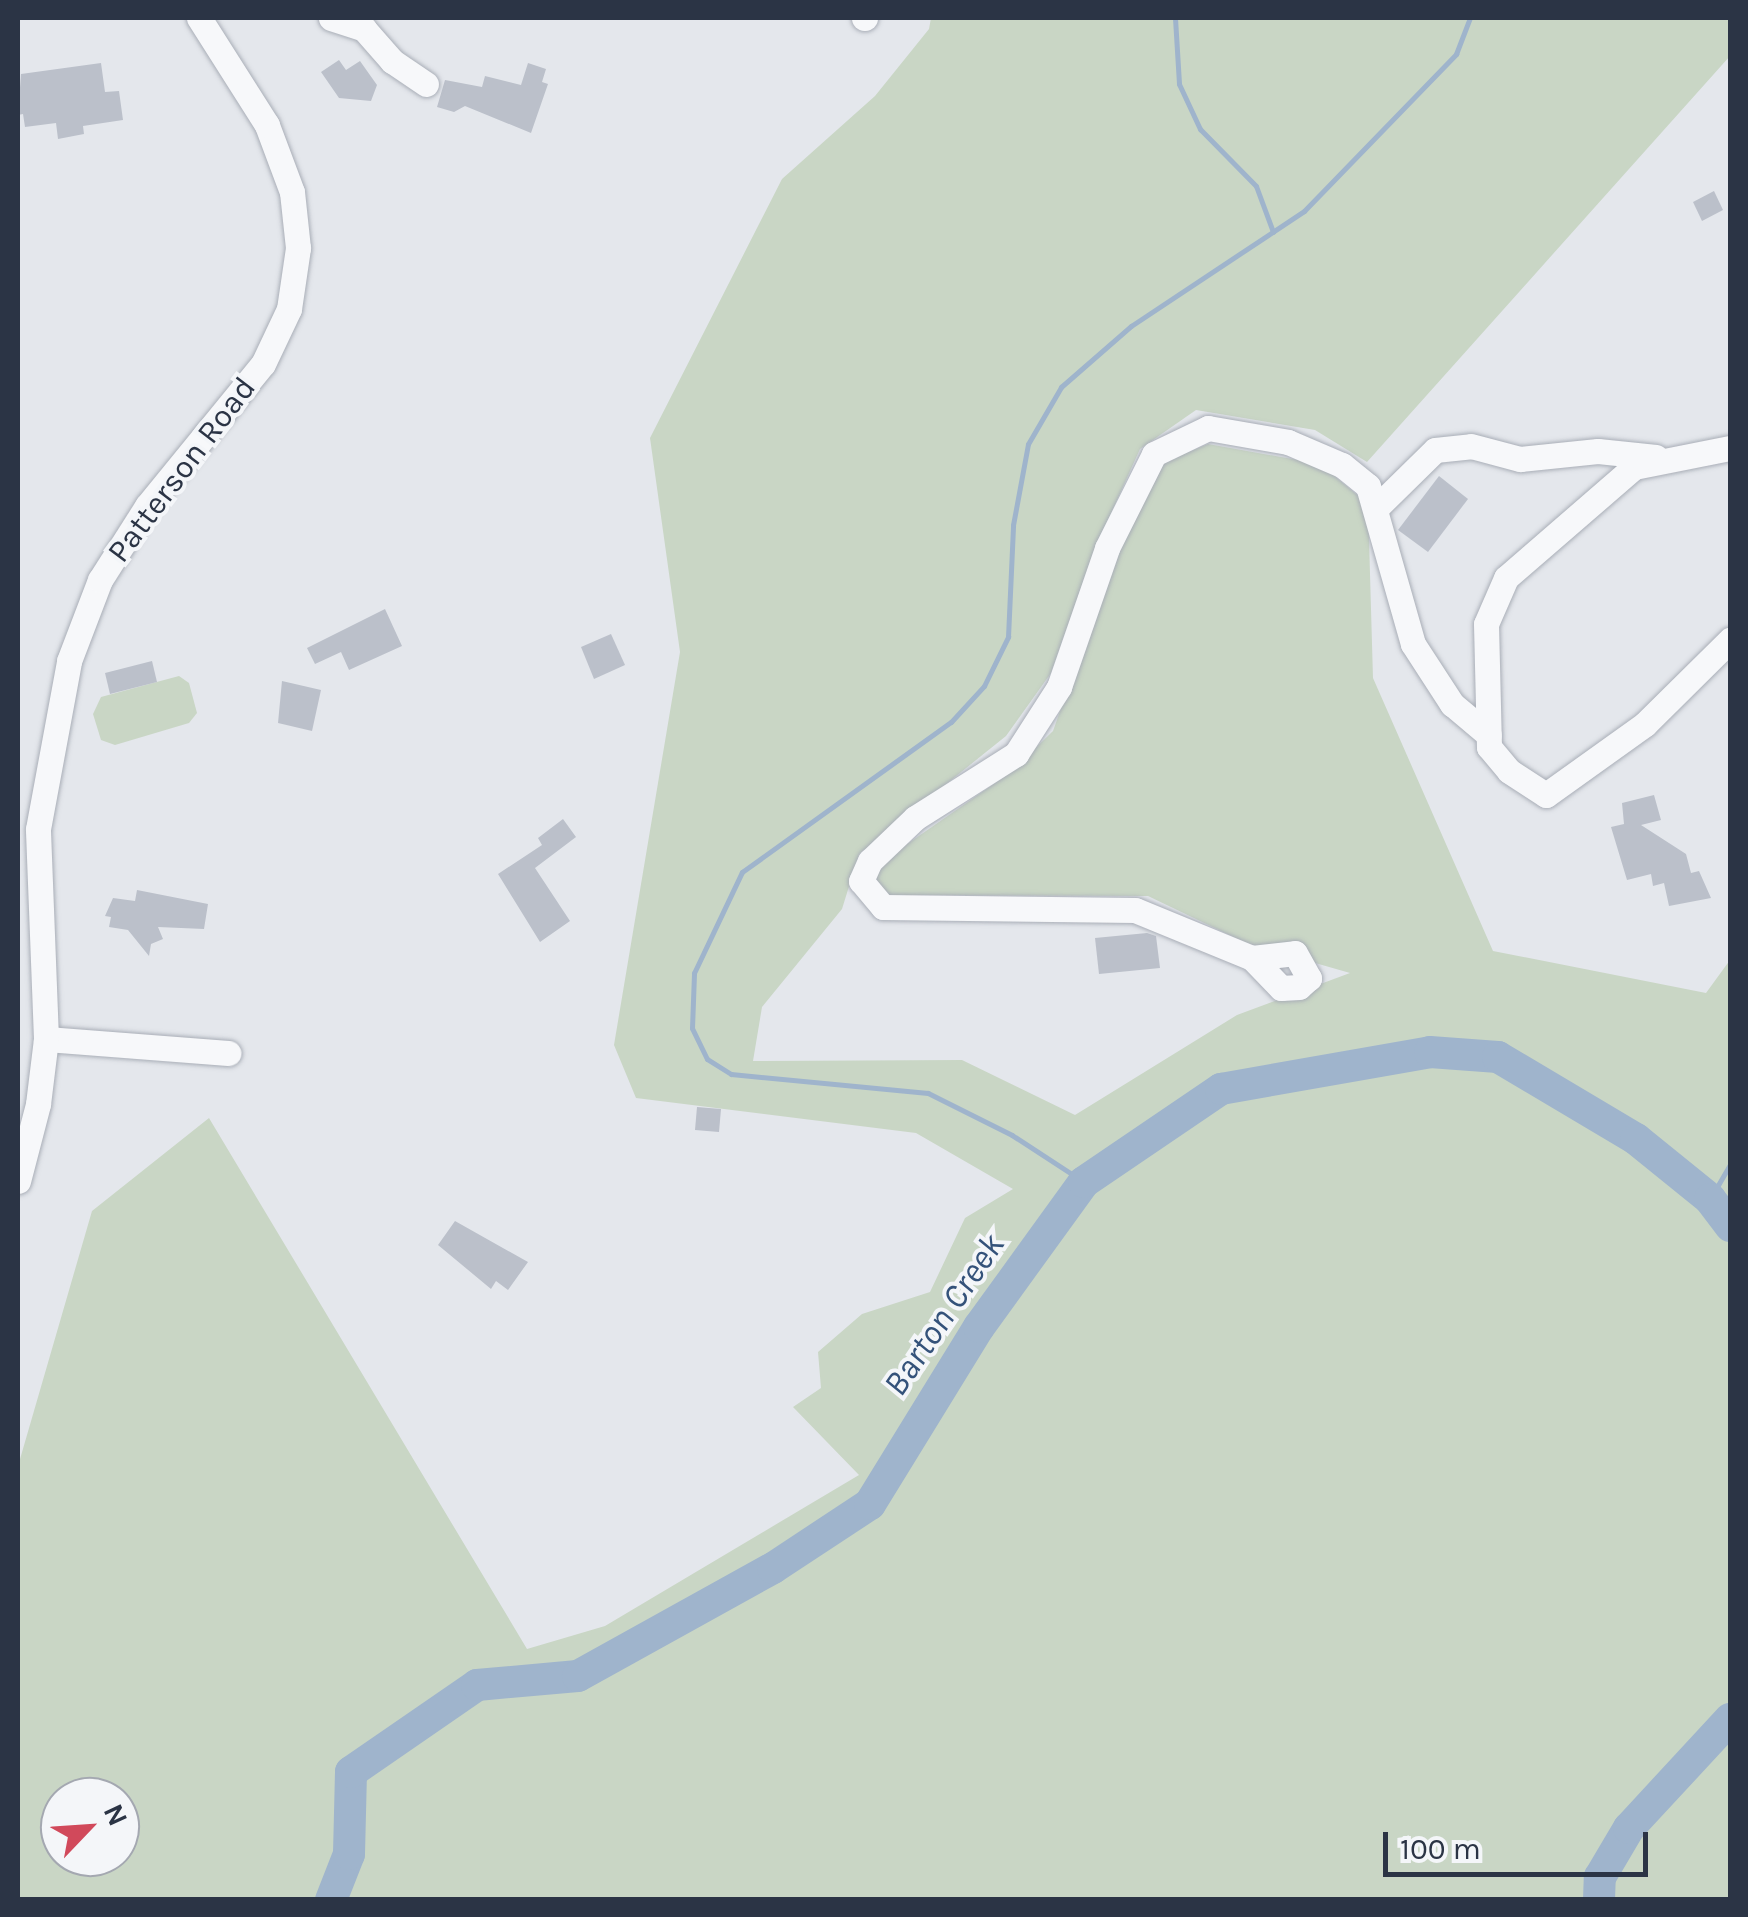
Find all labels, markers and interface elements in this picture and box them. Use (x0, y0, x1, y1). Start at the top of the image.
street label: Patterson Road (100, 370, 264, 570)
water label: Barton Creek (875, 1226, 1013, 1404)
north arrow (40, 1777, 140, 1877)
text: N (97, 1799, 135, 1831)
scale bar (1388, 1812, 1653, 1874)
text: 100 m (1400, 1831, 1481, 1867)

